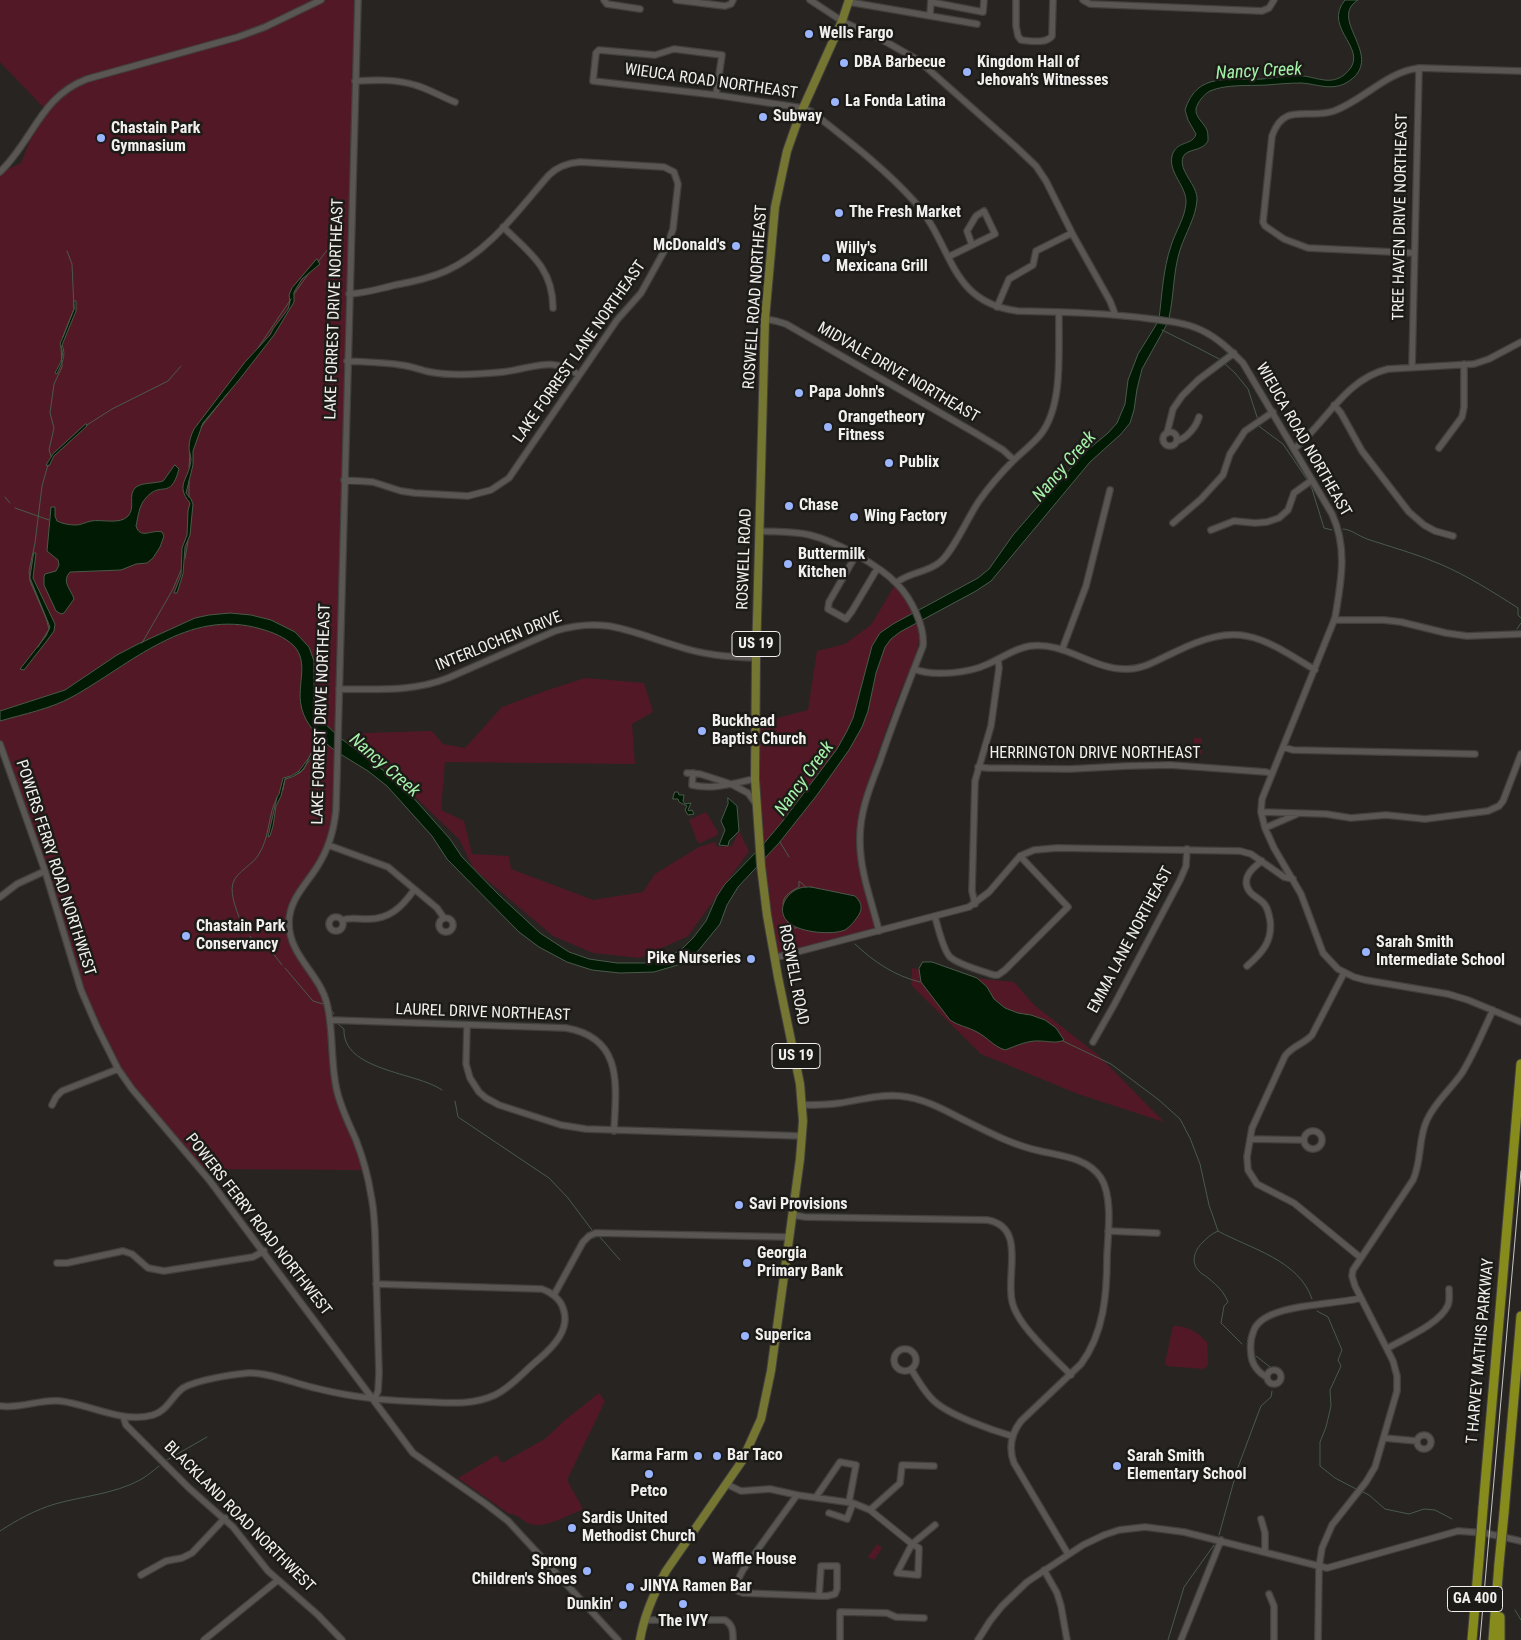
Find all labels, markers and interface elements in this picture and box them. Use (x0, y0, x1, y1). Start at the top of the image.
place label: Wells Fargo (819, 24, 893, 44)
marker: Wells Fargo (803, 28, 815, 40)
place label: DBA Barbecue (854, 53, 946, 73)
place label: Kingdom Hall of Jehovah’s Witnesses (977, 53, 1109, 91)
marker: DBA Barbecue (838, 57, 850, 69)
water label: Nancy Creek (1215, 59, 1303, 85)
street label: WIEUCA ROAD NORTHEAST (623, 60, 799, 104)
marker: Kingdom Hall of Jehovah’s Witnesses (961, 66, 973, 78)
place label: La Fonda Latina (845, 92, 946, 112)
marker: La Fonda Latina (829, 96, 841, 108)
place label: Subway (773, 107, 822, 127)
marker: Subway (757, 111, 769, 123)
street label: TREE HAVEN DRIVE NORTHEAST (1390, 113, 1412, 321)
place label: Chastain Park Gymnasium (111, 119, 200, 157)
marker: Chastain Park Gymnasium (95, 132, 107, 144)
street label: LAKE FORREST DRIVE NORTHEAST (322, 198, 348, 420)
place label: The Fresh Market (849, 203, 961, 223)
street label: ROSWELL ROAD NORTHEAST (740, 204, 772, 390)
marker: The Fresh Market (833, 207, 845, 219)
place label: McDonald's (653, 236, 726, 256)
place label: Willy's Mexicana Grill (836, 239, 928, 277)
marker: McDonald's (730, 240, 742, 252)
marker: Willy's Mexicana Grill (820, 252, 832, 264)
street label: LAKE FORREST LANE NORTHEAST (510, 257, 650, 447)
street label: MIDVALE DRIVE NORTHEAST (814, 319, 982, 427)
street label: WIEUCA ROAD NORTHEAST (1251, 360, 1355, 520)
place label: Papa John's (809, 383, 885, 403)
marker: Papa John's (793, 387, 805, 399)
place label: Orangetheory Fitness (838, 408, 925, 446)
marker: Orangetheory Fitness (822, 421, 834, 433)
water label: Nancy Creek (1029, 427, 1101, 507)
place label: Publix (899, 453, 939, 473)
marker: Publix (883, 457, 895, 469)
place label: Chase (799, 496, 838, 516)
marker: Chase (783, 500, 795, 512)
place label: Wing Factory (864, 507, 947, 527)
street label: ROSWELL ROAD (734, 508, 756, 610)
marker: Wing Factory (848, 511, 860, 523)
place label: Buttermilk Kitchen (798, 545, 865, 583)
marker: Buttermilk Kitchen (782, 558, 794, 570)
street label: LAKE FORREST DRIVE NORTHEAST (309, 603, 335, 825)
street label: INTERLOCHEN DRIVE (433, 608, 565, 676)
road number: US 19 (732, 632, 780, 656)
place label: Buckhead Baptist Church (712, 712, 806, 750)
marker: Buckhead Baptist Church (696, 725, 708, 737)
water label: Nancy Creek (344, 730, 424, 802)
water label: Nancy Creek (771, 738, 839, 820)
street label: HERRINGTON DRIVE NORTHEAST (989, 744, 1201, 764)
street label: POWERS FERRY ROAD NORTHWEST (11, 758, 99, 978)
street label: EMMA LANE NORTHEAST (1084, 863, 1178, 1017)
place label: Chastain Park Conservancy (196, 917, 285, 955)
street label: ROSWELL ROAD (774, 923, 812, 1027)
marker: Chastain Park Conservancy (180, 930, 192, 942)
place label: Sarah Smith Intermediate School (1376, 933, 1505, 971)
marker: Sarah Smith Intermediate School (1360, 946, 1372, 958)
place label: Pike Nurseries (647, 949, 741, 969)
marker: Pike Nurseries (745, 953, 757, 965)
street label: LAUREL DRIVE NORTHEAST (395, 1000, 571, 1026)
road number: US 19 (772, 1044, 820, 1068)
street label: POWERS FERRY ROAD NORTHWEST (181, 1130, 335, 1320)
place label: Savi Provisions (749, 1195, 848, 1215)
marker: Savi Provisions (733, 1199, 745, 1211)
place label: Georgia Primary Bank (757, 1244, 843, 1282)
marker: Georgia Primary Bank (741, 1257, 753, 1269)
street label: T HARVEY MATHIS PARKWAY (1463, 1257, 1499, 1445)
place label: Superica (755, 1326, 811, 1346)
marker: Superica (739, 1330, 751, 1342)
street label: BLACKLAND ROAD NORTHWEST (160, 1438, 318, 1596)
place label: Karma Farm (611, 1446, 688, 1466)
place label: Bar Taco (727, 1446, 783, 1466)
place label: Sarah Smith Elementary School (1127, 1447, 1246, 1485)
marker: Karma Farm (692, 1450, 704, 1462)
marker: Bar Taco (711, 1450, 723, 1462)
marker: Sarah Smith Elementary School (1111, 1460, 1123, 1472)
marker: Petco (643, 1468, 655, 1480)
place label: Petco (631, 1482, 667, 1502)
place label: Sardis United Methodist Church (582, 1509, 696, 1547)
marker: Sardis United Methodist Church (566, 1522, 578, 1534)
place label: Waffle House (712, 1550, 796, 1570)
place label: Sprong Children's Shoes (472, 1552, 577, 1590)
marker: Waffle House (696, 1554, 708, 1566)
marker: Sprong Children's Shoes (581, 1565, 593, 1577)
place label: JINYA Ramen Bar (640, 1577, 752, 1597)
marker: JINYA Ramen Bar (624, 1581, 636, 1593)
road number: GA 400 (1448, 1586, 1502, 1612)
place label: Dunkin' (567, 1595, 613, 1615)
marker: The IVY (677, 1598, 689, 1610)
marker: Dunkin' (617, 1599, 629, 1611)
place label: The IVY (658, 1612, 708, 1632)

